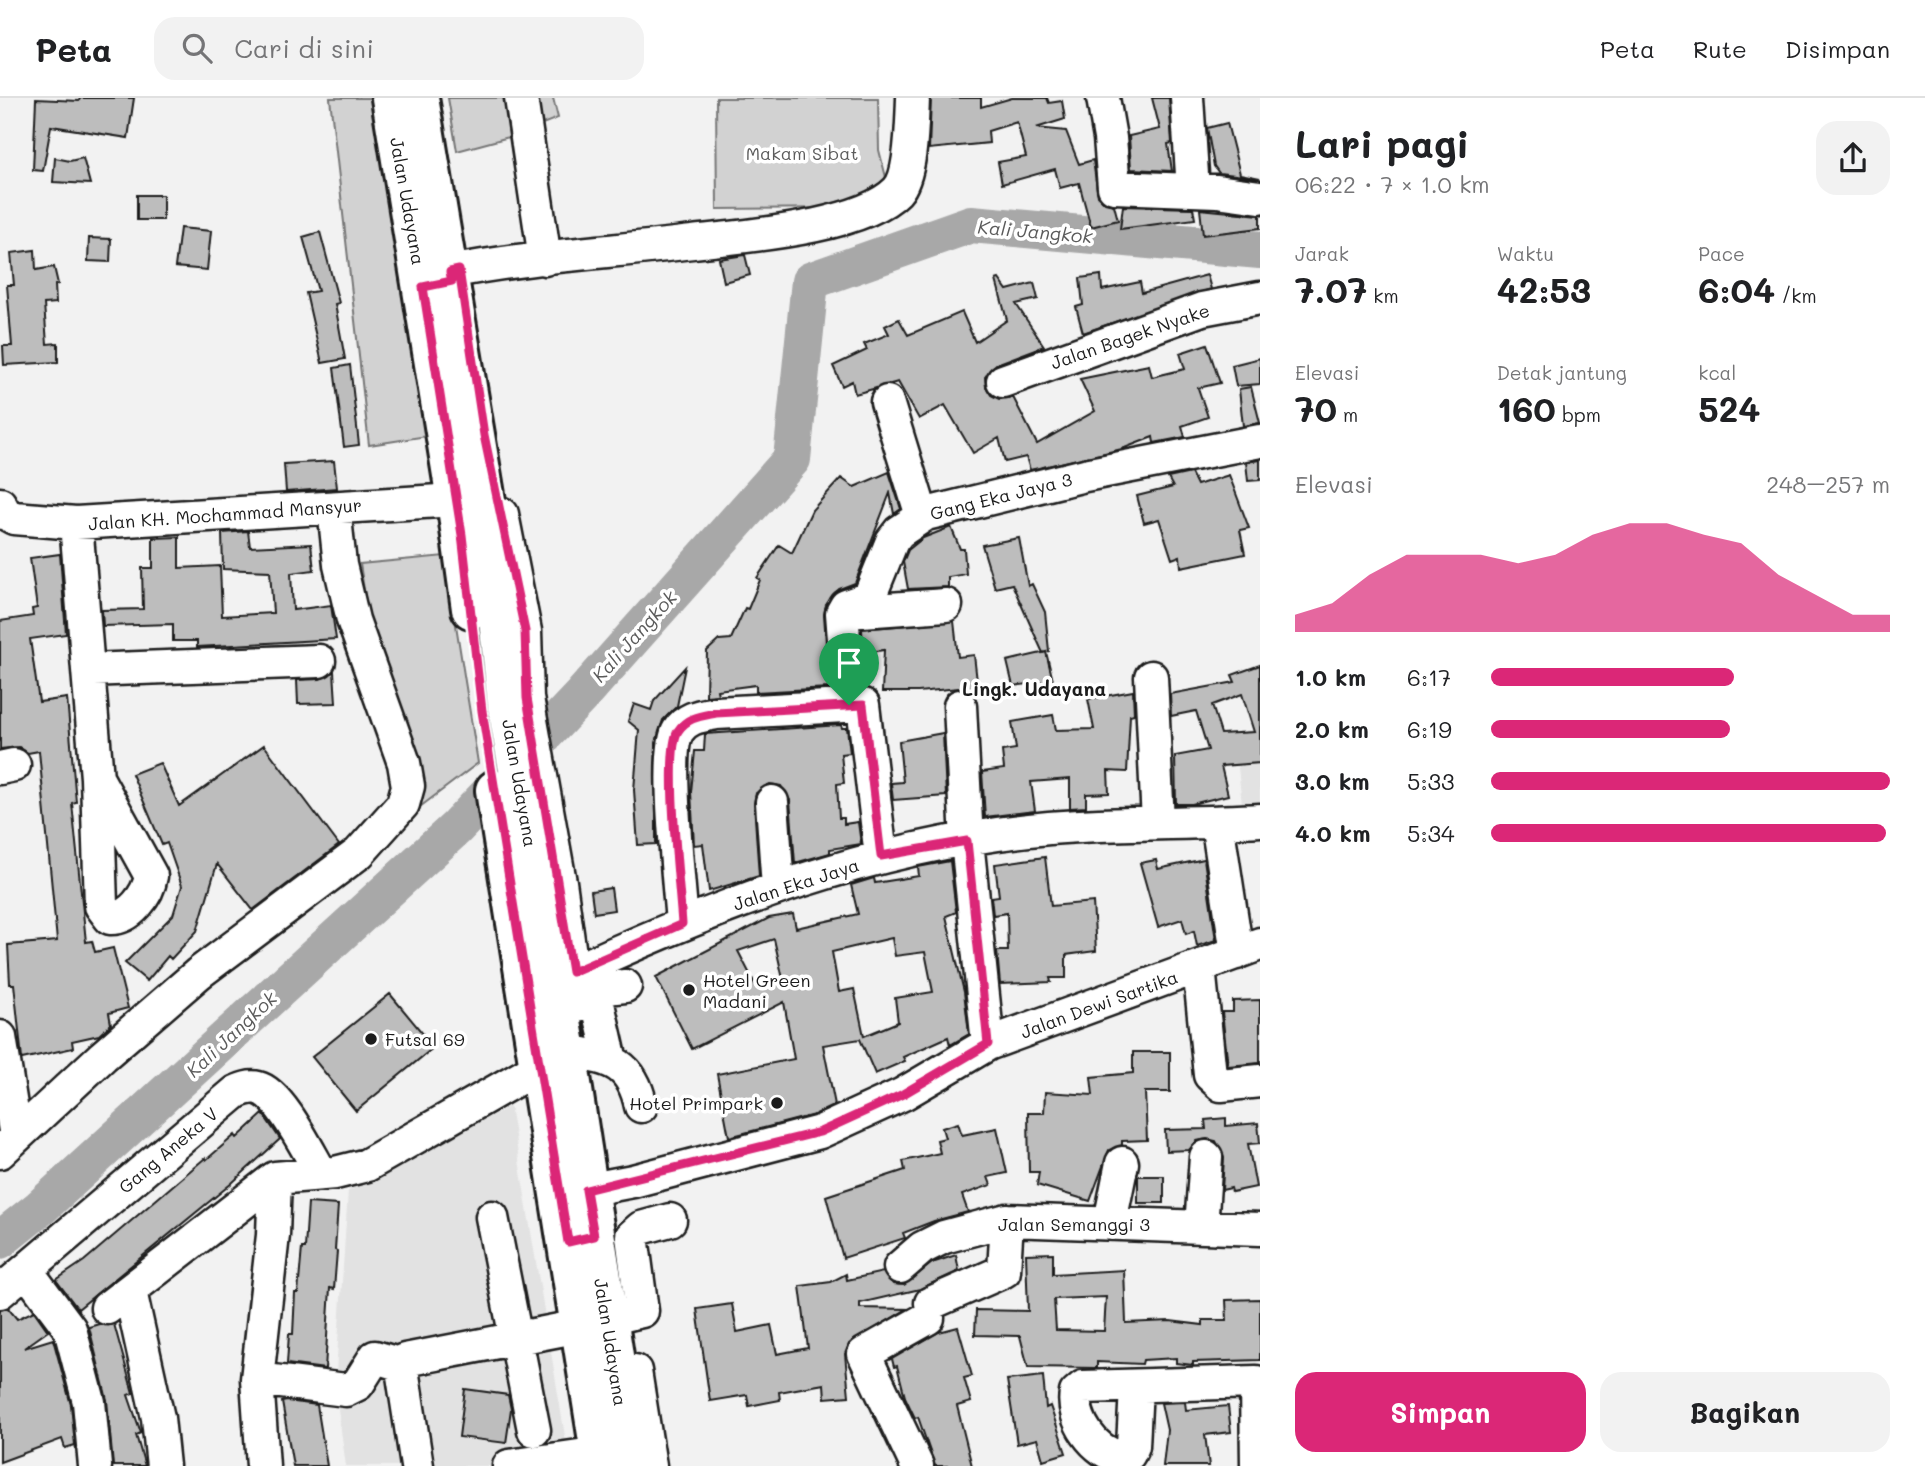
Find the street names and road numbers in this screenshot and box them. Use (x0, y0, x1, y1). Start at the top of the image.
street label: Jalan Udayana (385, 135, 431, 267)
street label: Jalan Bagek Nyake (1047, 298, 1213, 374)
street label: Gang Eka Jaya 3 (927, 467, 1075, 525)
street label: Jalan KH. Mochammad Mansyur (87, 492, 363, 536)
street label: Jalan Udayana (497, 717, 543, 849)
street label: Jalan Eka Jaya (730, 852, 862, 916)
street label: Jalan Dewi Sartika (1017, 964, 1181, 1044)
street label: Gang Aneka V (113, 1101, 223, 1199)
street label: Jalan Semanggi 3 (998, 1212, 1150, 1236)
street label: Jalan Udayana (589, 1276, 633, 1408)

